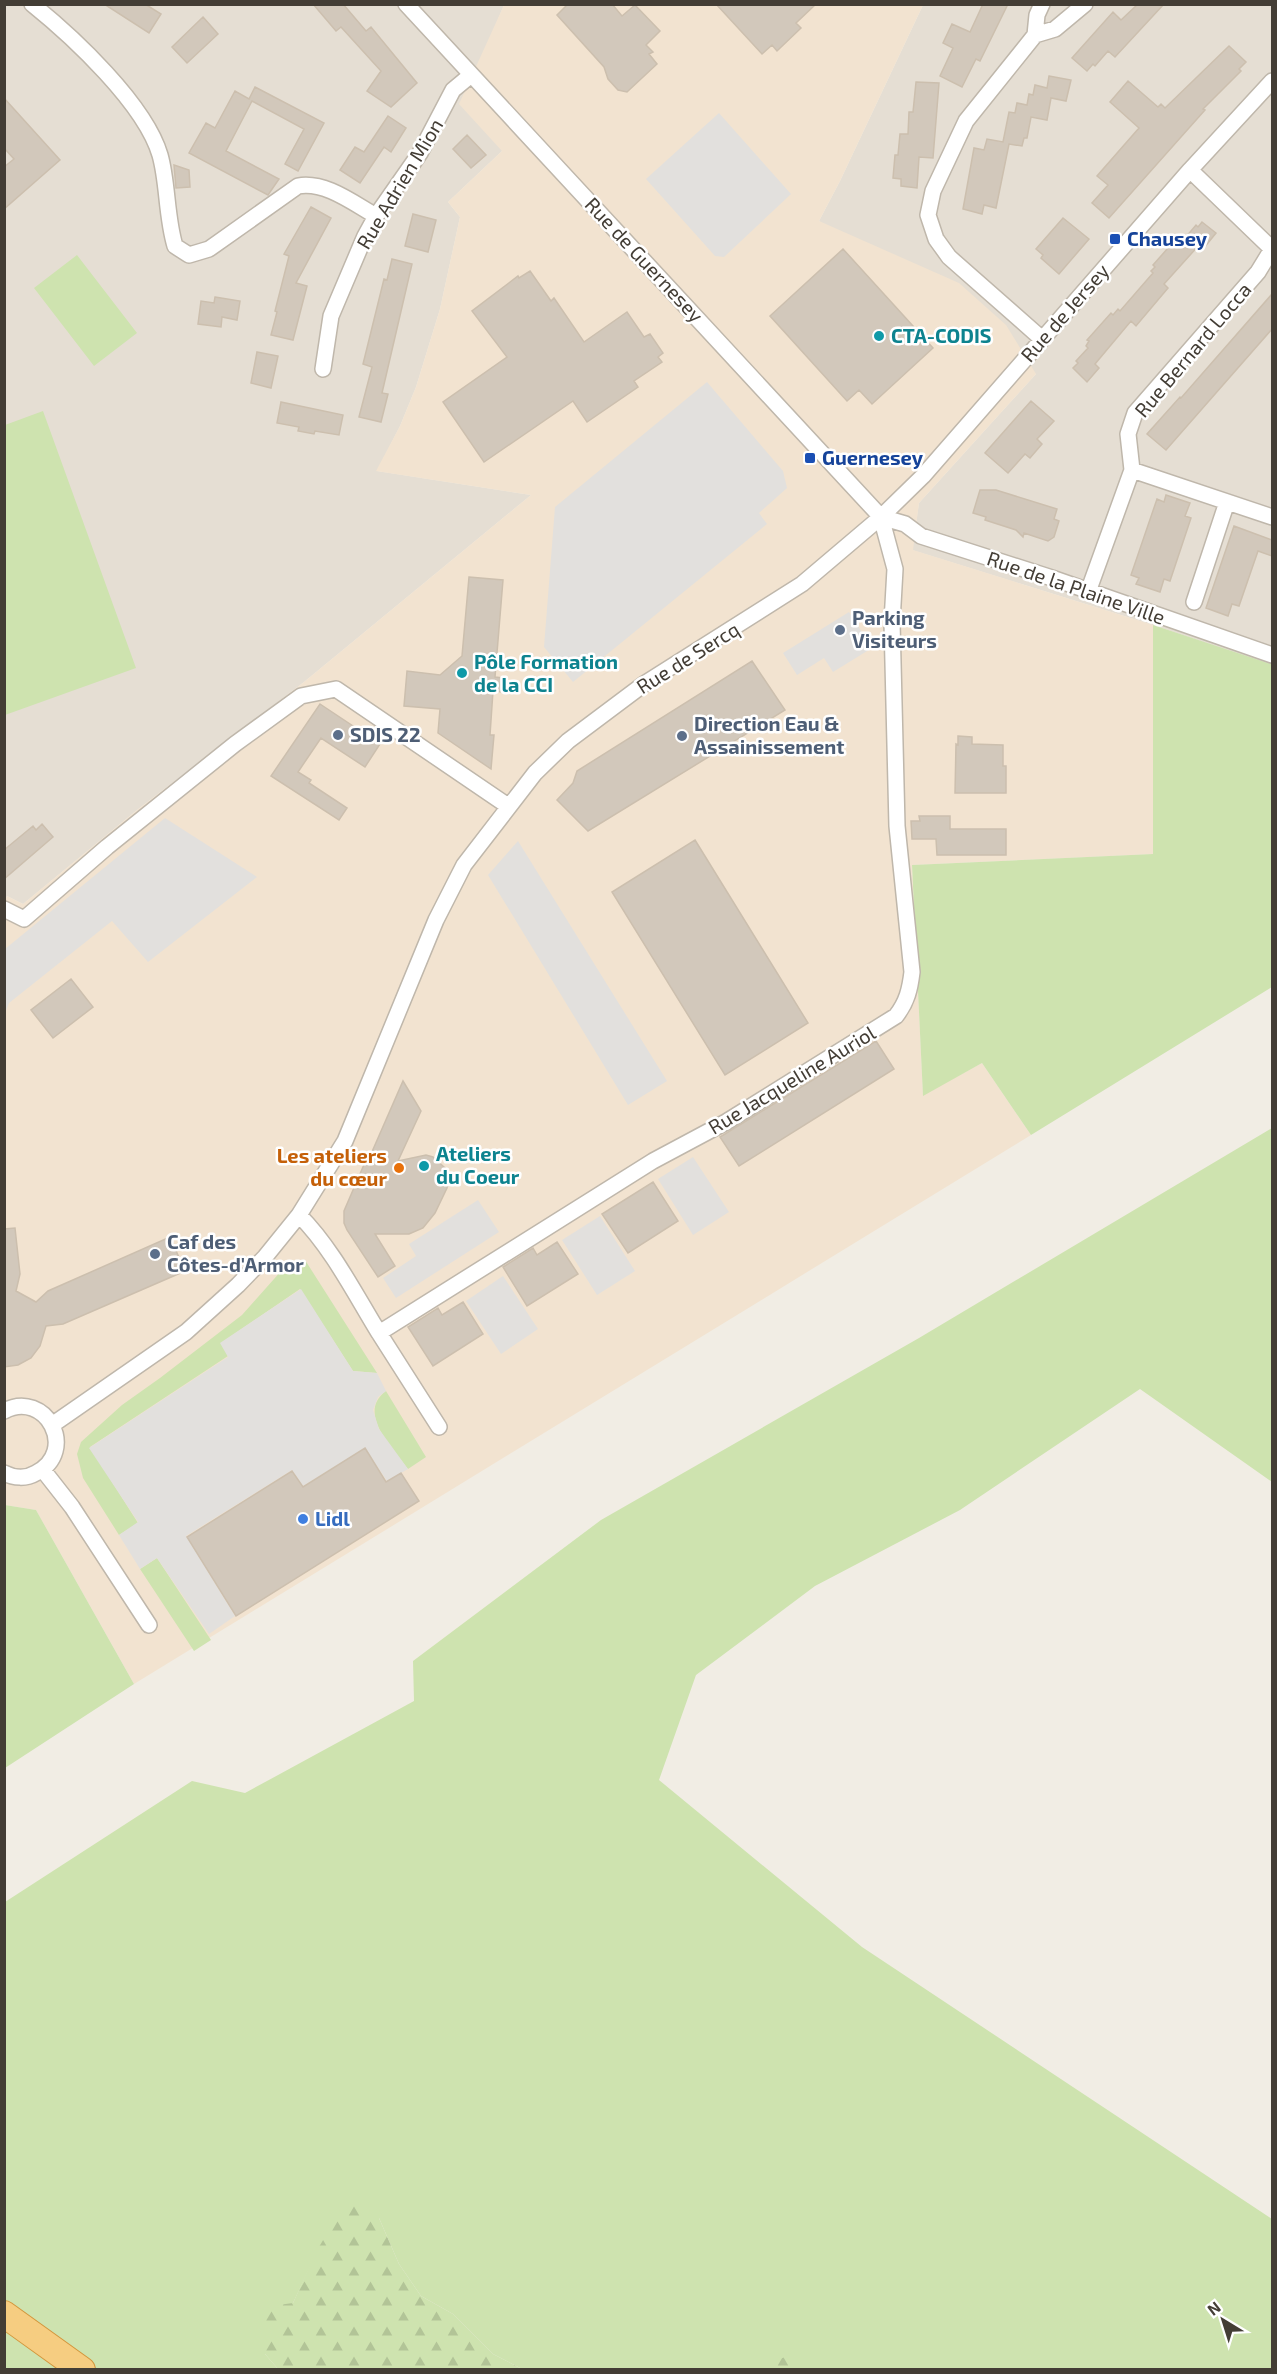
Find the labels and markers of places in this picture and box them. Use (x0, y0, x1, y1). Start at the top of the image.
place label: Chausey (1127, 226, 1208, 251)
marker: Chausey (1108, 232, 1122, 246)
place label: CTA-CODIS (891, 323, 992, 347)
marker: CTA-CODIS (872, 329, 886, 343)
place label: Guernesey (822, 445, 924, 470)
marker: Guernesey (803, 451, 817, 465)
place label: Parking Visiteurs (852, 605, 937, 652)
marker: Parking Visiteurs (833, 623, 847, 637)
place label: Pôle Formation de la CCI (474, 649, 618, 696)
marker: Pôle Formation de la CCI (455, 666, 469, 680)
place label: Direction Eau & Assainissement (694, 711, 844, 758)
place label: SDIS 22 (350, 722, 421, 746)
marker: SDIS 22 (331, 728, 345, 742)
marker: Direction Eau & Assainissement (675, 729, 689, 743)
place label: Ateliers du Coeur (436, 1141, 520, 1188)
place label: Les ateliers du cœur (277, 1143, 387, 1190)
marker: Ateliers du Coeur (417, 1159, 431, 1173)
marker: Les ateliers du cœur (392, 1161, 406, 1175)
place label: Caf des Côtes-d'Armor (167, 1229, 304, 1276)
marker: Caf des Côtes-d'Armor (148, 1247, 162, 1261)
place label: Lidl (315, 1506, 350, 1530)
marker: Lidl (296, 1512, 310, 1526)

